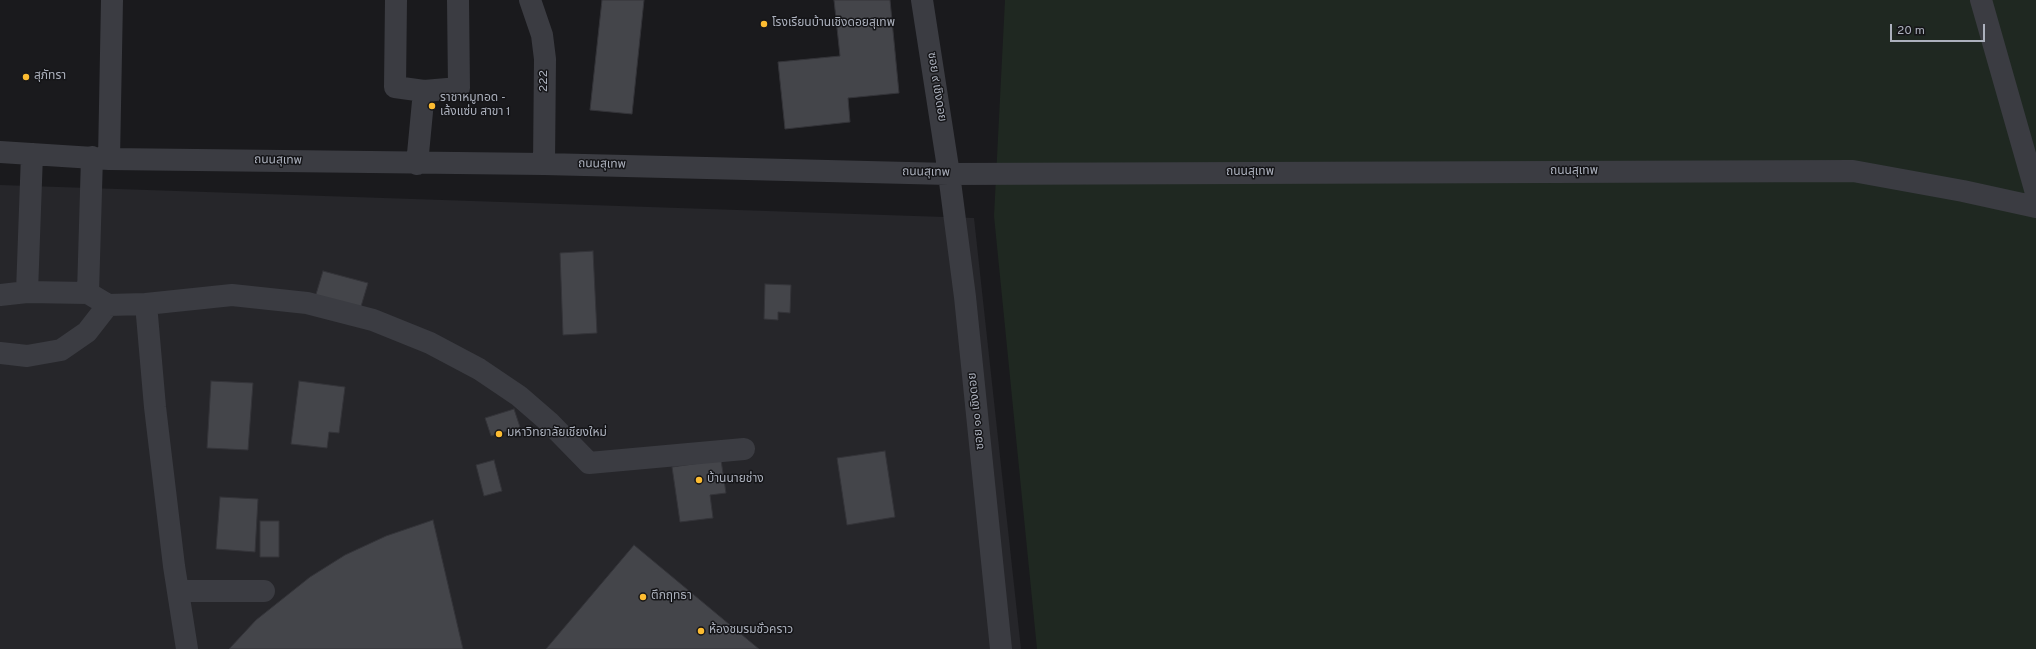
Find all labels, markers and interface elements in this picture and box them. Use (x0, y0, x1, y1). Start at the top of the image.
scale bar (1892, 16, 1987, 42)
place label: โรงเรียนบ้านเชิงดอยสุเทพ (772, 17, 895, 31)
marker: โรงเรียนบ้านเชิงดอยสุเทพ (759, 19, 769, 29)
text: 20 m (1897, 23, 1925, 39)
street label: ซอย ๙ เชิงดอย (923, 51, 949, 123)
place label: สุภัทรา (34, 70, 66, 84)
street label: 222 (538, 70, 552, 92)
marker: สุภัทรา (21, 72, 31, 82)
place label: ราชาหมูทอด - เล้งแซ่บ สาขา 1 (440, 92, 511, 120)
marker: ราชาหมูทอด - เล้งแซ่บ สาขา 1 (427, 101, 437, 111)
street label: ถนนสุเทพ (254, 153, 302, 169)
street label: ถนนสุเทพ (578, 157, 626, 173)
street label: ถนนสุเทพ (902, 165, 950, 181)
street label: ถนนสุเทพ (1550, 165, 1598, 179)
street label: ถนนสุเทพ (1226, 166, 1274, 180)
street label: ซอย ๑๐ เชิงดอย (966, 372, 988, 450)
place label: มหาวิทยาลัยเชียงใหม่ (507, 427, 607, 441)
marker: มหาวิทยาลัยเชียงใหม่ (494, 429, 504, 439)
place label: บ้านนายช่าง (707, 473, 764, 487)
marker: บ้านนายช่าง (694, 475, 704, 485)
place label: ตึกฤทธา (651, 590, 692, 604)
marker: ตึกฤทธา (638, 592, 648, 602)
place label: ห้องชมรมชั่วคราว (709, 624, 793, 638)
marker: ห้องชมรมชั่วคราว (696, 626, 706, 636)

